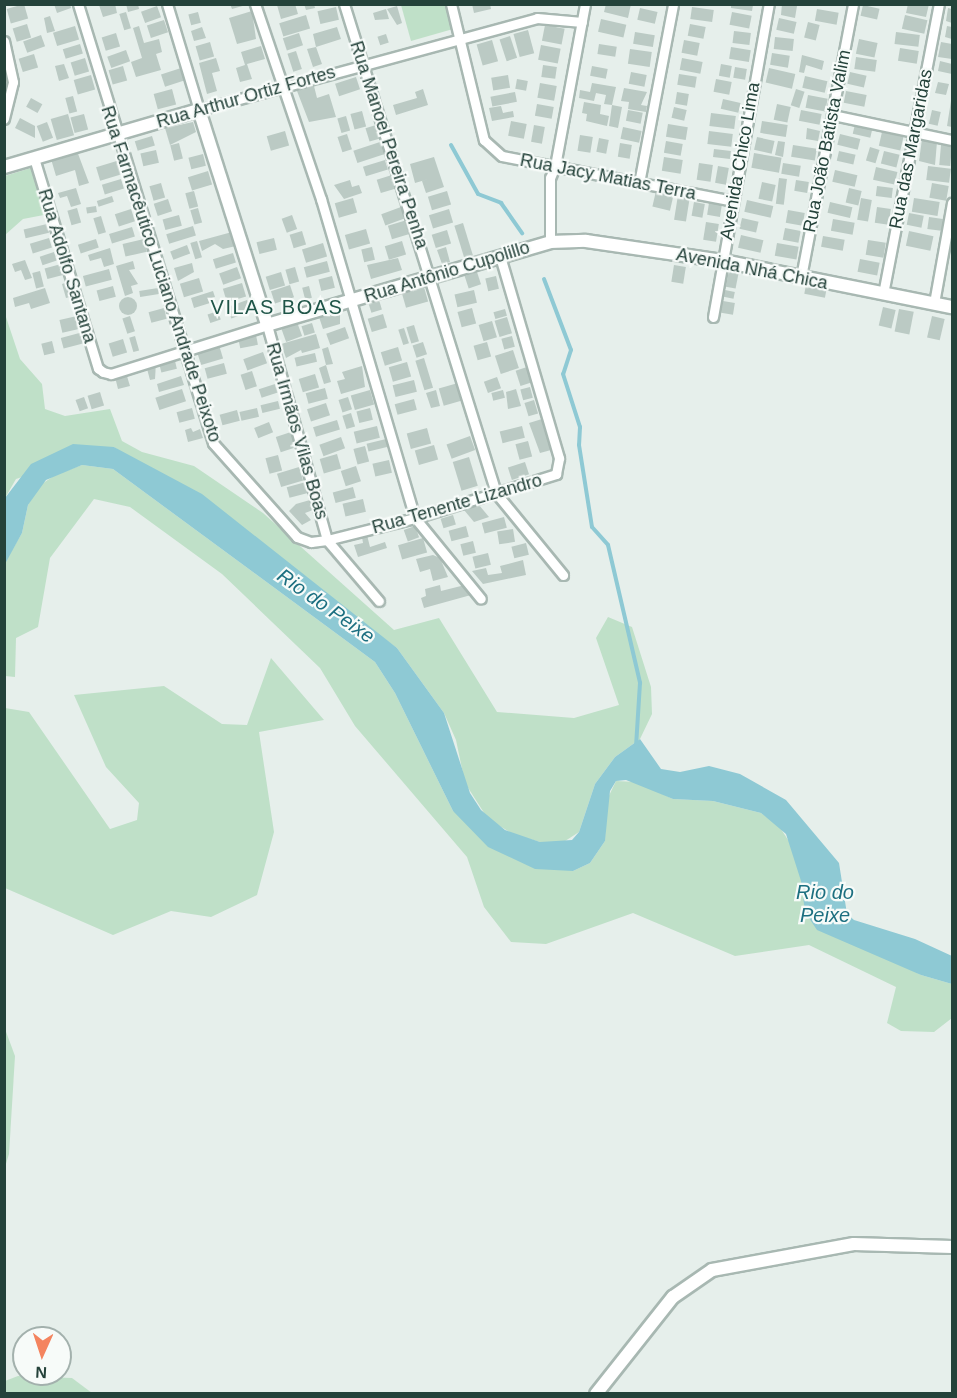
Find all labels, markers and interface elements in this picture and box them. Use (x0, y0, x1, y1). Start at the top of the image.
street label: Rua Manoel Pereira Penha (345, 38, 433, 252)
street label: Rua João Batista Valim (799, 48, 855, 234)
street label: Rua Arthur Ortiz Fortes (154, 61, 338, 133)
street label: Rua das Margaridas (885, 67, 937, 231)
street label: Avenida Chico Lima (715, 80, 765, 242)
street label: Rua Farmacêutico Luciano Andrade Peixoto (96, 103, 226, 445)
street label: Rua Jacy Matias Terra (518, 149, 698, 205)
street label: Rua Adolfo Santana (33, 186, 101, 346)
street label: Rua Antônio Cupolillo (361, 236, 533, 308)
street label: Avenida Nhá Chica (674, 244, 830, 294)
district label: VILAS BOAS (211, 295, 343, 319)
street label: Rua Irmãos Vilas Boas (261, 340, 333, 522)
street label: Rua Tenente Lizandro (369, 469, 545, 539)
water label: Rio do Peixe (273, 564, 379, 648)
water label: Rio do Peixe (796, 881, 854, 928)
north arrow (12, 1326, 72, 1386)
text: N (35, 1364, 47, 1381)

